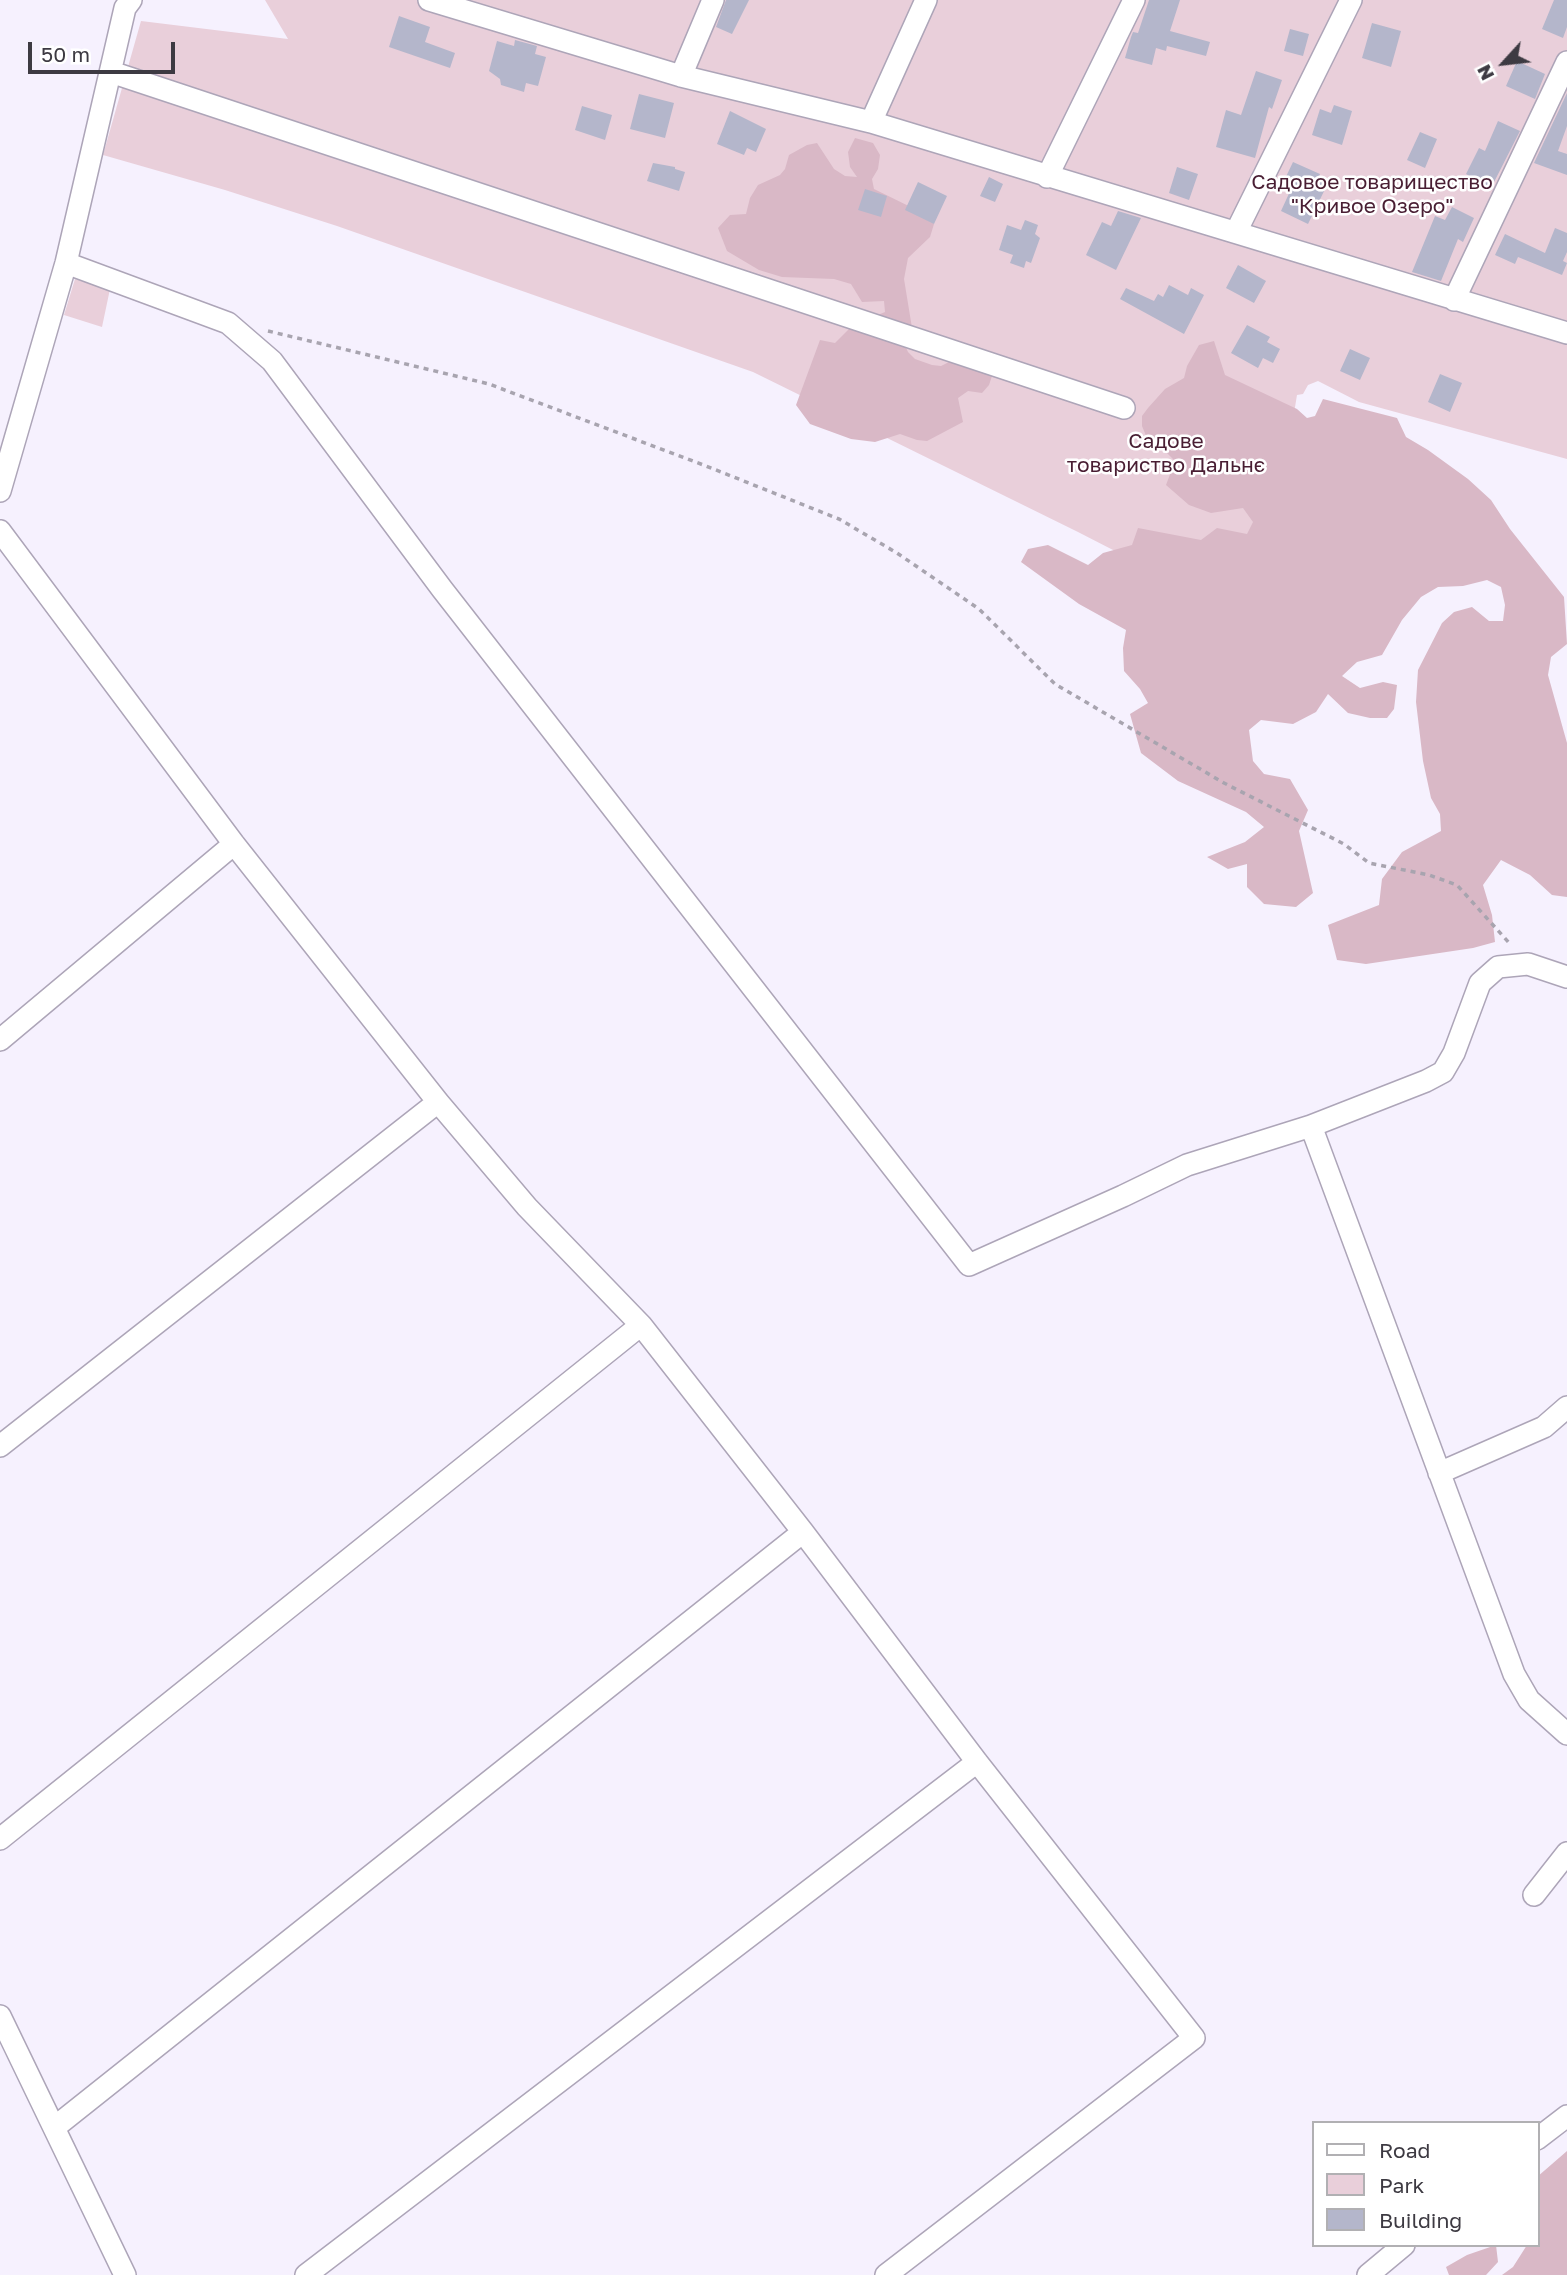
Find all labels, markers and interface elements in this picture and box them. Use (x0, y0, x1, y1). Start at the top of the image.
scale bar (32, 28, 178, 72)
north arrow (1469, 28, 1539, 98)
text: 50 m (41, 41, 90, 67)
text: N (1471, 61, 1498, 84)
park label: Садовое товарищество "Кривое Озеро" (1251, 169, 1493, 219)
park label: Садове товариство Дальнє (1067, 428, 1265, 478)
legend (1312, 2121, 1539, 2247)
text: Road (1379, 2137, 1430, 2163)
text: Park (1379, 2172, 1424, 2198)
text: Building (1379, 2207, 1462, 2233)

